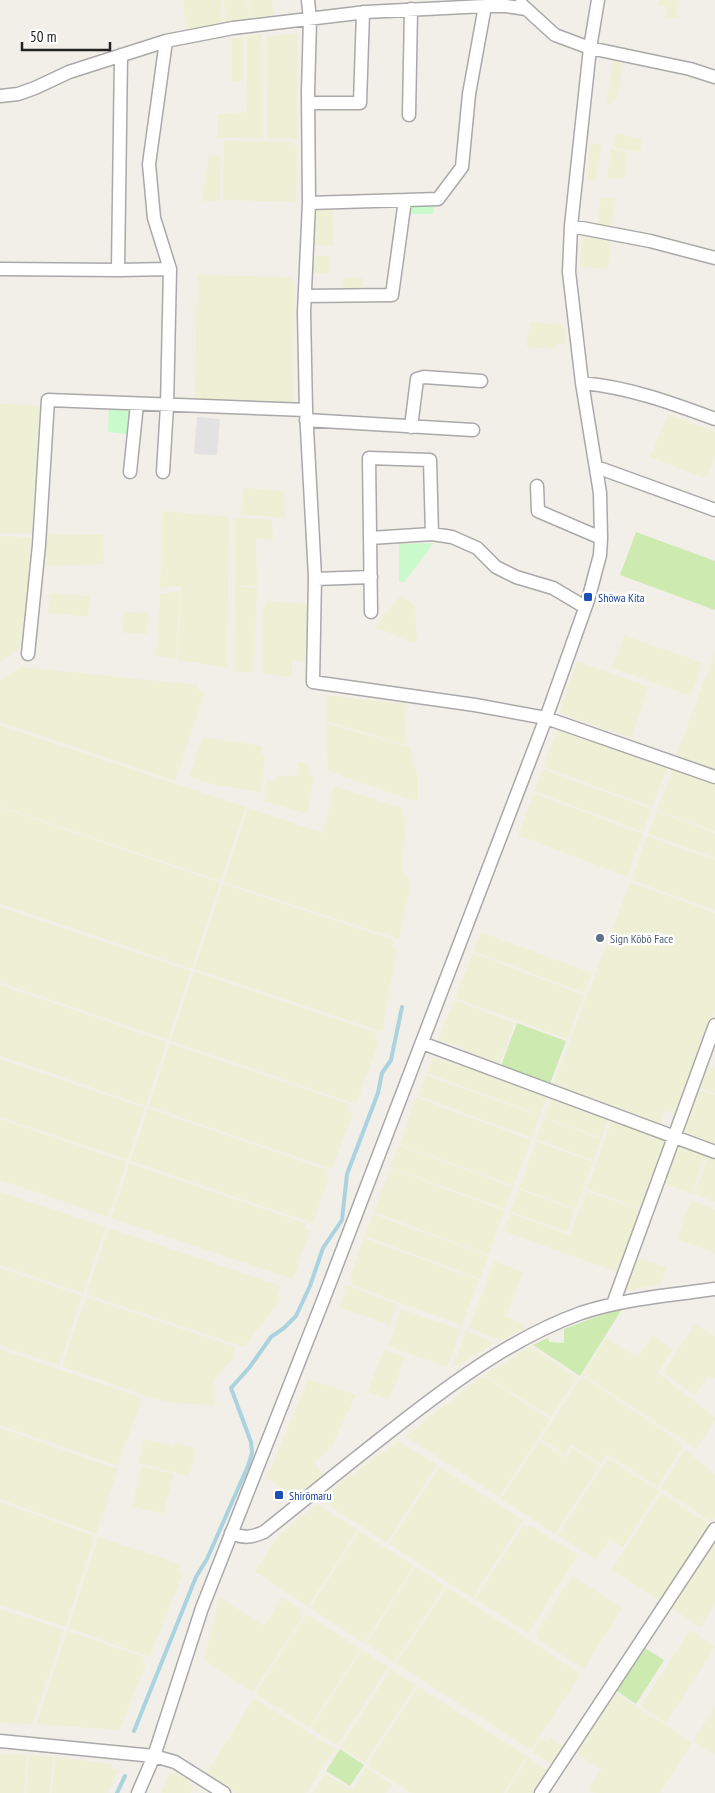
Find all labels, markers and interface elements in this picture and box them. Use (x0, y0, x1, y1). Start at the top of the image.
scale bar (22, 20, 110, 52)
text: 50 m (30, 27, 56, 46)
place label: Shōwa Kita (598, 590, 645, 605)
marker: Shōwa Kita (582, 591, 594, 603)
place label: Sign Kōbō Face (610, 931, 673, 946)
marker: Sign Kōbō Face (594, 932, 606, 944)
place label: Shirōmaru (289, 1488, 332, 1503)
marker: Shirōmaru (273, 1489, 285, 1501)

